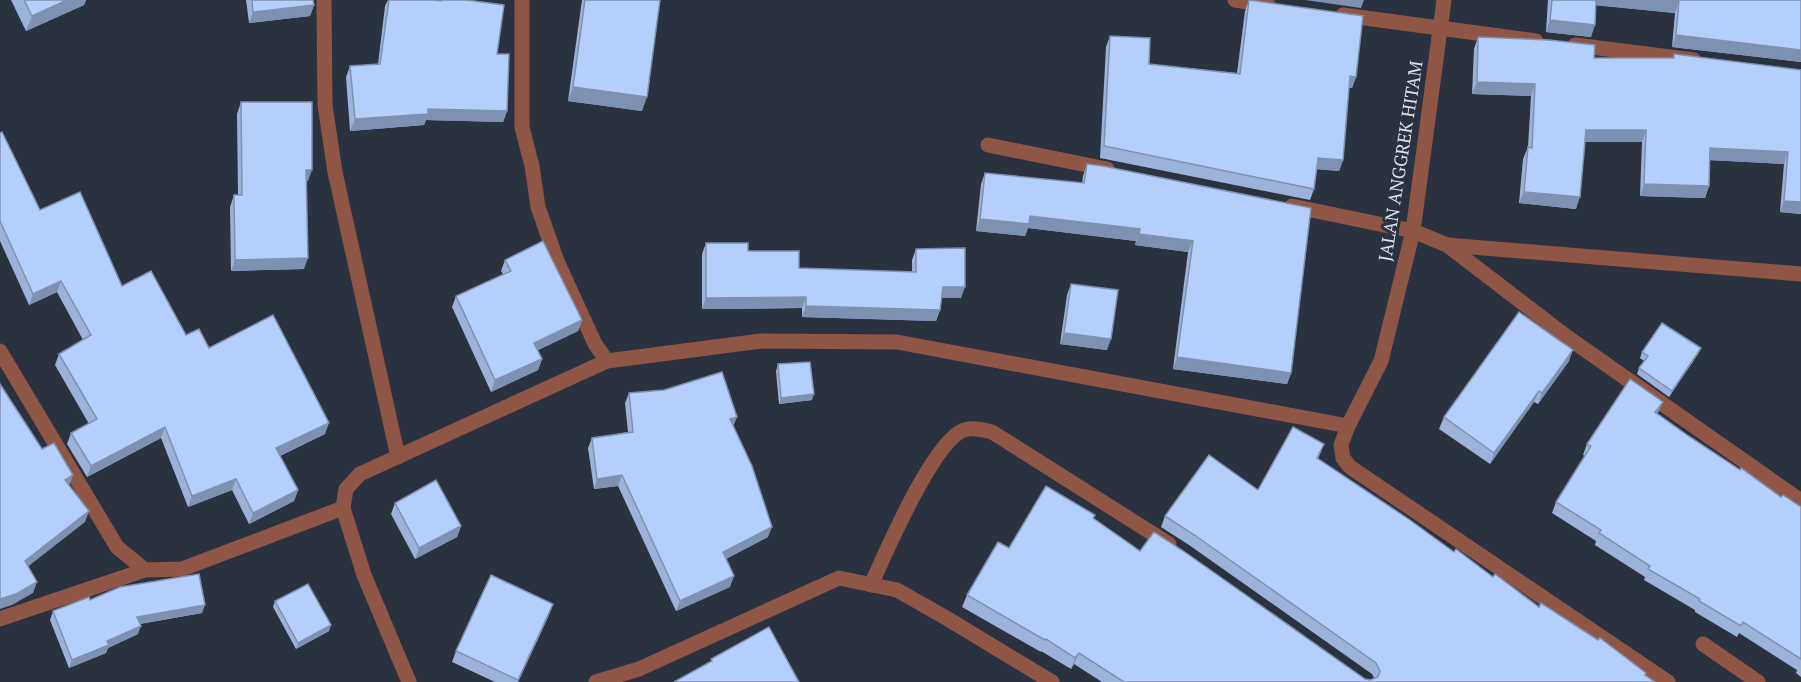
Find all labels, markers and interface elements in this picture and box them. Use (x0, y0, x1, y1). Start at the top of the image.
street label: JALAN ANGGREK HITAM (1372, 58, 1428, 263)

